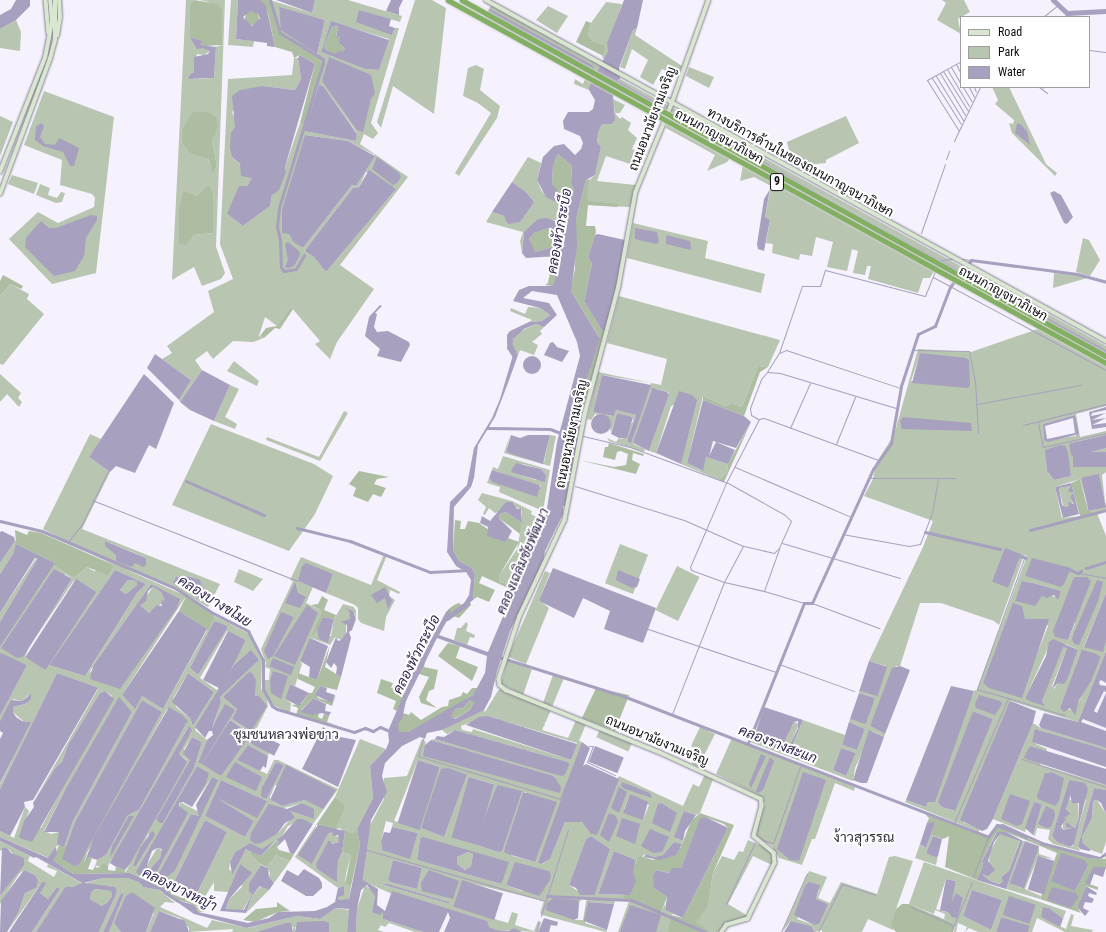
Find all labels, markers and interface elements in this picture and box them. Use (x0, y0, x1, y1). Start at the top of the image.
legend (960, 16, 1090, 88)
text: Road (998, 25, 1022, 39)
text: Park (998, 45, 1019, 59)
street label: ถนนอนามัยงามเจริญ (626, 65, 680, 173)
text: Water (998, 65, 1026, 79)
street label: ทางบริการด้านในของถนนกาญจนาภิเษก (704, 105, 896, 221)
street label: ถนนกาญจนาภิเษก (672, 106, 766, 168)
road number: 9 (769, 172, 785, 192)
water label: คลองหัวกระบือ (543, 187, 575, 275)
street label: ถนนกาญจนาภิเษก (956, 263, 1050, 325)
street label: ถนนอนามัยงามเจริญ (553, 378, 591, 490)
water label: คลองเฉลิมชัยพัฒนา (492, 505, 552, 617)
water label: คลองบางขโมย (175, 572, 255, 630)
water label: คลองหัวกระบือ (389, 612, 443, 696)
street label: ถนนอนามัยงามเจริญ (603, 712, 711, 770)
water label: คลองรางสะแก (736, 721, 820, 767)
district label: ชุมชนหลวงพ่อขาว (233, 726, 339, 742)
district label: ง้าวสุวรรณ (834, 829, 894, 845)
water label: คลองบางหญ้า (140, 864, 220, 914)

